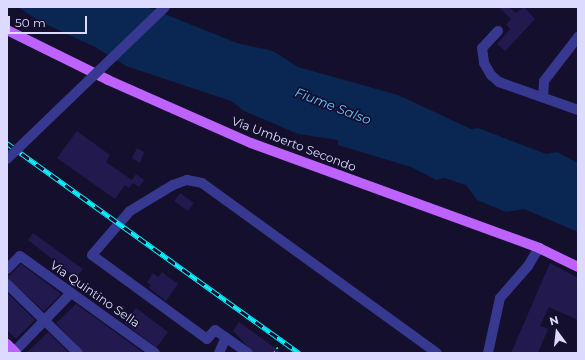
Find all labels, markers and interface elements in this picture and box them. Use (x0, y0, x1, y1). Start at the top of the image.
scale bar (10, 8, 89, 34)
text: 50 m (15, 15, 46, 30)
water label: Fiume Salso (293, 84, 373, 128)
street label: Via Umberto Secondo (230, 114, 358, 174)
street label: Via Quintino Sella (47, 258, 143, 330)
north arrow (537, 312, 577, 352)
text: N (548, 312, 560, 328)

